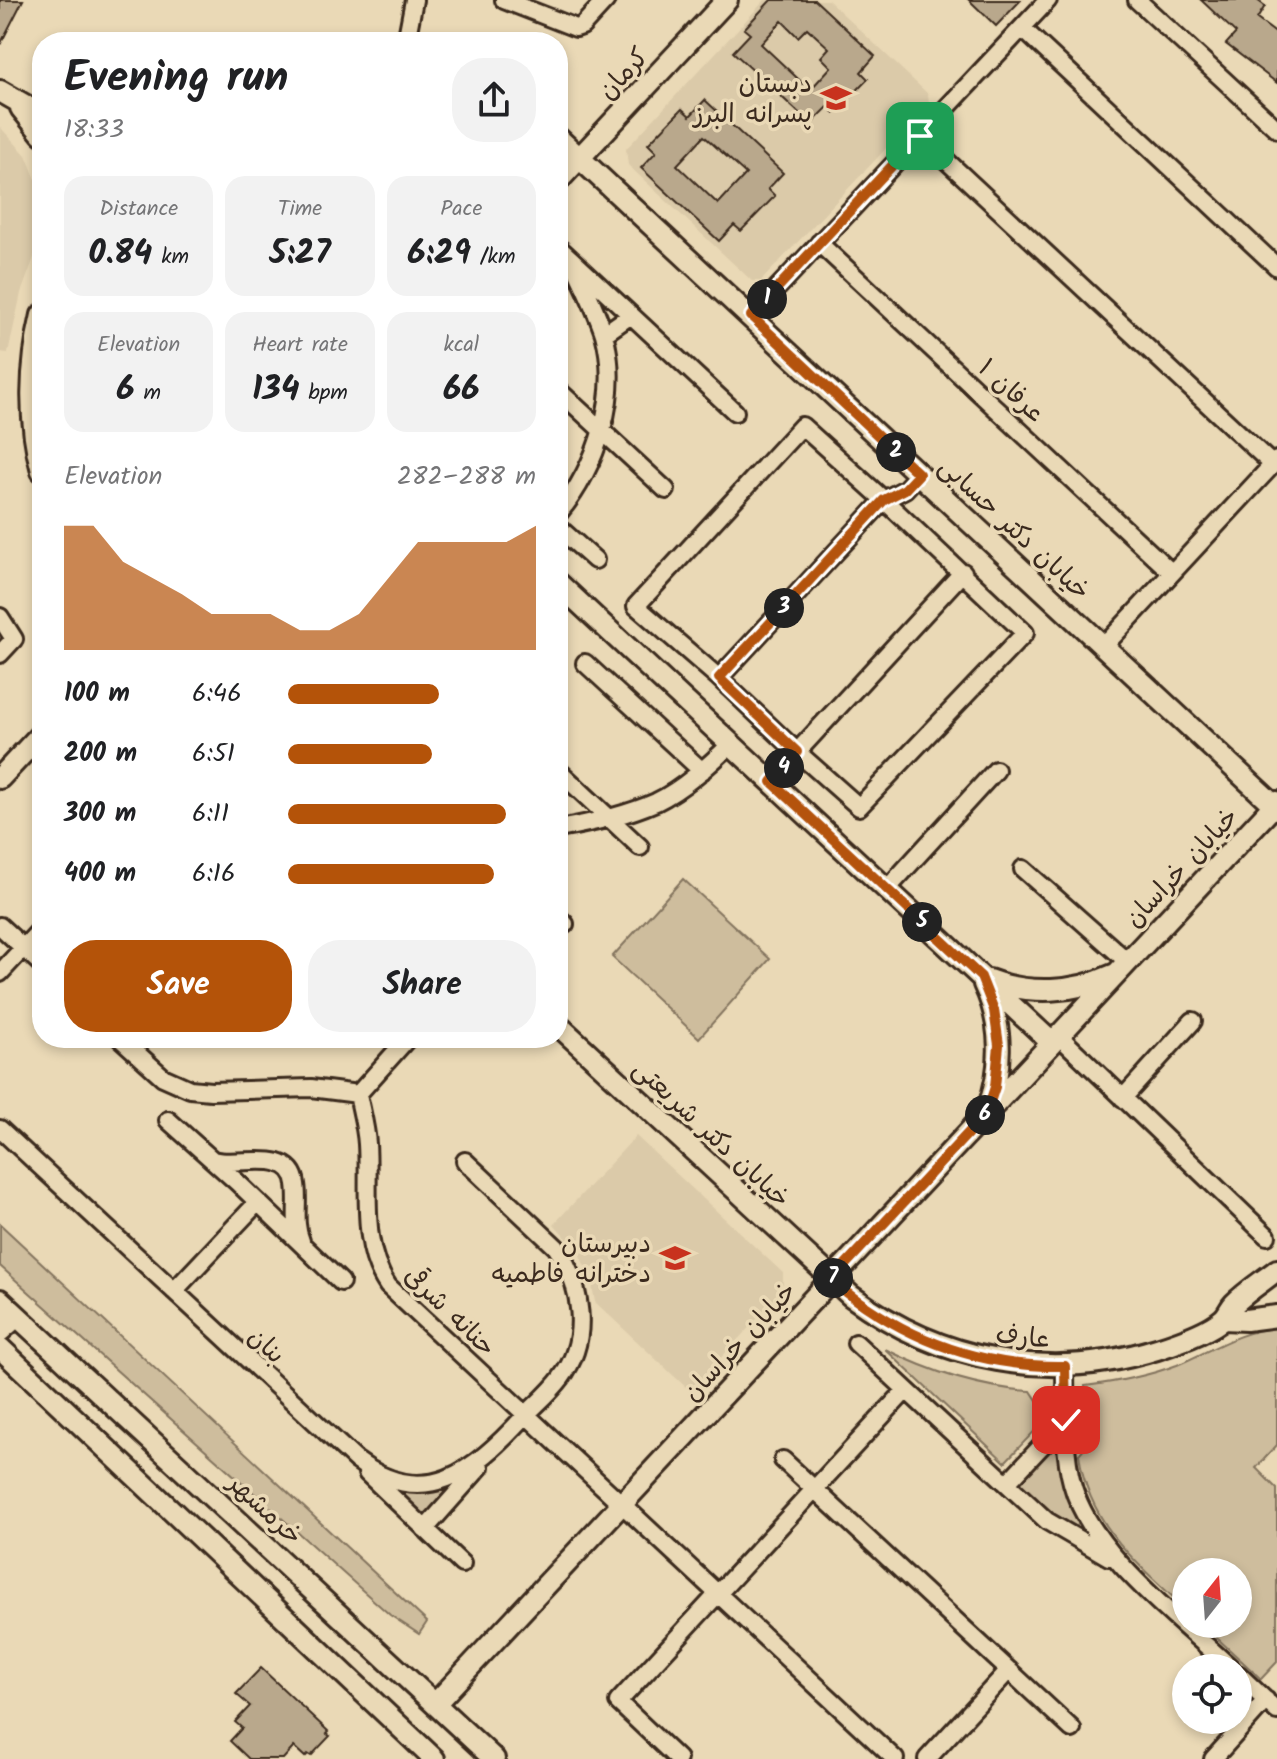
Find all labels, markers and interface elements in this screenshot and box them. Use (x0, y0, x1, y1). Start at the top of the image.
street label: کرمان (589, 38, 660, 110)
text: Evening run (64, 44, 288, 114)
button: share (452, 58, 536, 142)
place label: دبستان پسرانه البرز (692, 64, 812, 136)
school or university icon: دبستان پسرانه البرز (819, 81, 853, 115)
pin (886, 102, 954, 170)
text: 18:33 (64, 109, 124, 151)
icon: arrive (898, 114, 942, 158)
text: Distance (99, 192, 178, 227)
text: Time (278, 192, 322, 227)
text: Pace (440, 192, 482, 227)
text: 0.84 (88, 227, 152, 281)
text: 5:27 (269, 227, 331, 281)
text: 6:29 (407, 227, 471, 281)
text: km (152, 240, 189, 275)
text: /km (471, 240, 515, 275)
pin: 1 (747, 279, 787, 319)
text: 1 (764, 281, 770, 316)
text: Elevation (97, 328, 180, 363)
text: Heart rate (252, 328, 348, 363)
text: kcal (443, 328, 479, 363)
street label: عرفان ۱ (967, 349, 1054, 434)
text: 6 (116, 363, 135, 417)
text: 134 (252, 363, 299, 417)
text: 66 (443, 363, 480, 417)
text: m (135, 376, 161, 411)
text: bpm (299, 376, 348, 411)
pin: 2 (876, 432, 916, 472)
text: 2 (890, 434, 902, 469)
street label: خیابان دکتر حسابی (928, 447, 1099, 611)
text: Elevation (64, 456, 162, 498)
text: 282–288 m (397, 456, 536, 498)
pin: 3 (764, 588, 804, 628)
text: 3 (778, 590, 790, 625)
text: 100 m (64, 673, 130, 715)
text: 6:46 (192, 673, 242, 715)
text: 200 m (64, 733, 137, 775)
text: 6:51 (192, 733, 235, 775)
pin: 4 (764, 748, 804, 788)
text: 4 (778, 750, 790, 785)
text: 300 m (64, 793, 136, 835)
text: 6:11 (192, 793, 229, 835)
street label: خیابان خراسان (1115, 798, 1250, 938)
text: 400 m (64, 853, 136, 895)
text: 6:16 (192, 853, 235, 895)
pin: 5 (902, 902, 942, 942)
text: 5 (916, 904, 928, 939)
button: Save (64, 940, 292, 1032)
button: Share (308, 940, 536, 1032)
street label: خیابان دکتر شریعتی (622, 1050, 799, 1219)
pin: 6 (965, 1095, 1005, 1135)
text: 6 (979, 1097, 991, 1132)
place label: دبیرستان دخترانه فاطمیه (492, 1224, 651, 1296)
school or university icon: دبیرستان دخترانه فاطمیه (658, 1241, 692, 1275)
street label: حنانه شرقی (393, 1257, 504, 1366)
pin: 7 (813, 1258, 853, 1298)
text: 7 (828, 1260, 838, 1295)
street label: خیابان خراسان (673, 1272, 808, 1412)
street label: عارف (994, 1314, 1052, 1362)
street label: بنان (237, 1318, 294, 1375)
pin (1032, 1386, 1100, 1454)
icon: check (1044, 1398, 1088, 1442)
street label: خرمشهر (216, 1463, 312, 1556)
north arrow (1172, 1558, 1252, 1638)
map controls (1172, 1558, 1252, 1734)
button: locate (1172, 1654, 1252, 1734)

